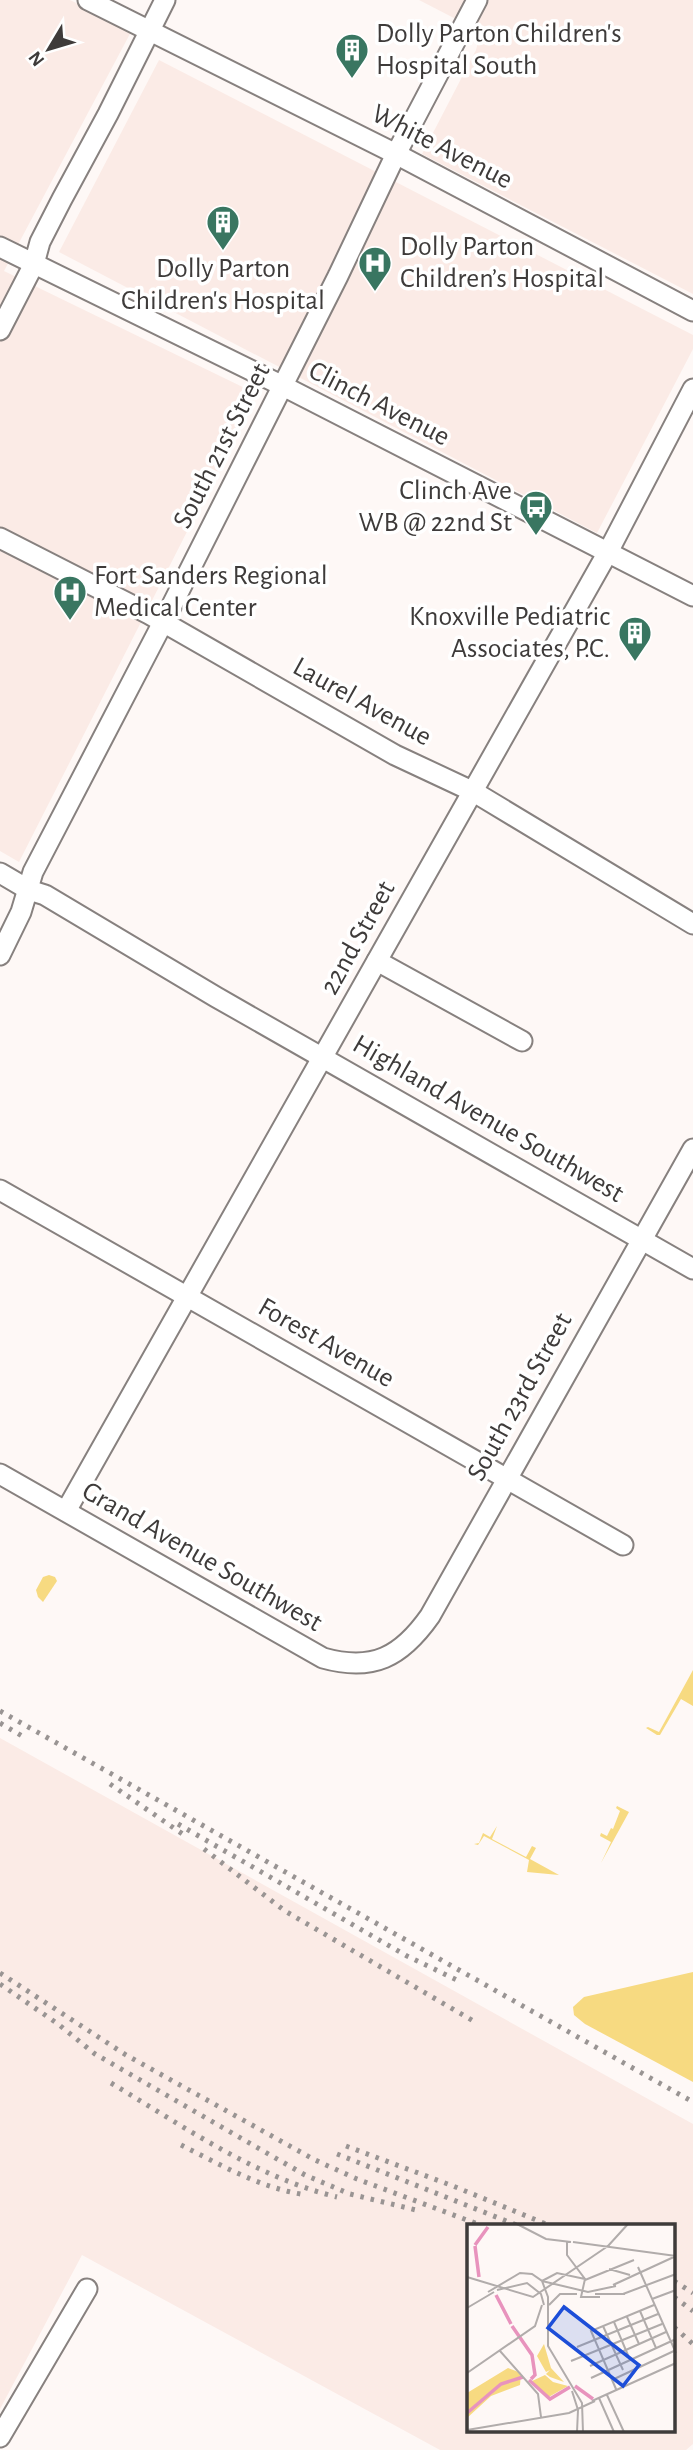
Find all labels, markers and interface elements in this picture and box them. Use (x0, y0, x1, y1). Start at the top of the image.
north arrow (14, 14, 84, 84)
place label: Dolly Parton Children's Hospital South (376, 20, 622, 80)
building icon: Dolly Parton Children's Hospital South (333, 31, 371, 80)
text: N (25, 47, 48, 70)
street label: White Avenue (367, 100, 517, 194)
building icon: Dolly Parton Children's Hospital (204, 203, 242, 252)
place label: Dolly Parton Children’s Hospital (400, 233, 604, 293)
hospital icon: Dolly Parton Children’s Hospital (356, 244, 394, 293)
place label: Dolly Parton Children's Hospital (121, 255, 325, 315)
street label: Clinch Avenue (304, 357, 454, 451)
street label: South 21st Street (168, 359, 276, 533)
place label: Clinch Ave WB @ 22nd St (358, 477, 512, 537)
bus stop icon: Clinch Ave WB @ 22nd St (517, 488, 555, 537)
place label: Fort Sanders Regional Medical Center (94, 562, 328, 622)
hospital icon: Fort Sanders Regional Medical Center (51, 573, 89, 622)
place label: Knoxville Pediatric Associates, P.C. (409, 603, 610, 663)
building icon: Knoxville Pediatric Associates, P.C. (616, 614, 654, 663)
street label: Laurel Avenue (288, 653, 436, 751)
street label: 22nd Street (315, 877, 401, 999)
street label: Highland Avenue Southwest (348, 1030, 628, 1208)
street label: Forest Avenue (253, 1293, 399, 1393)
street label: South 23rd Street (462, 1308, 578, 1486)
street label: Grand Avenue Southwest (77, 1477, 327, 1637)
inset map (467, 2224, 676, 2432)

